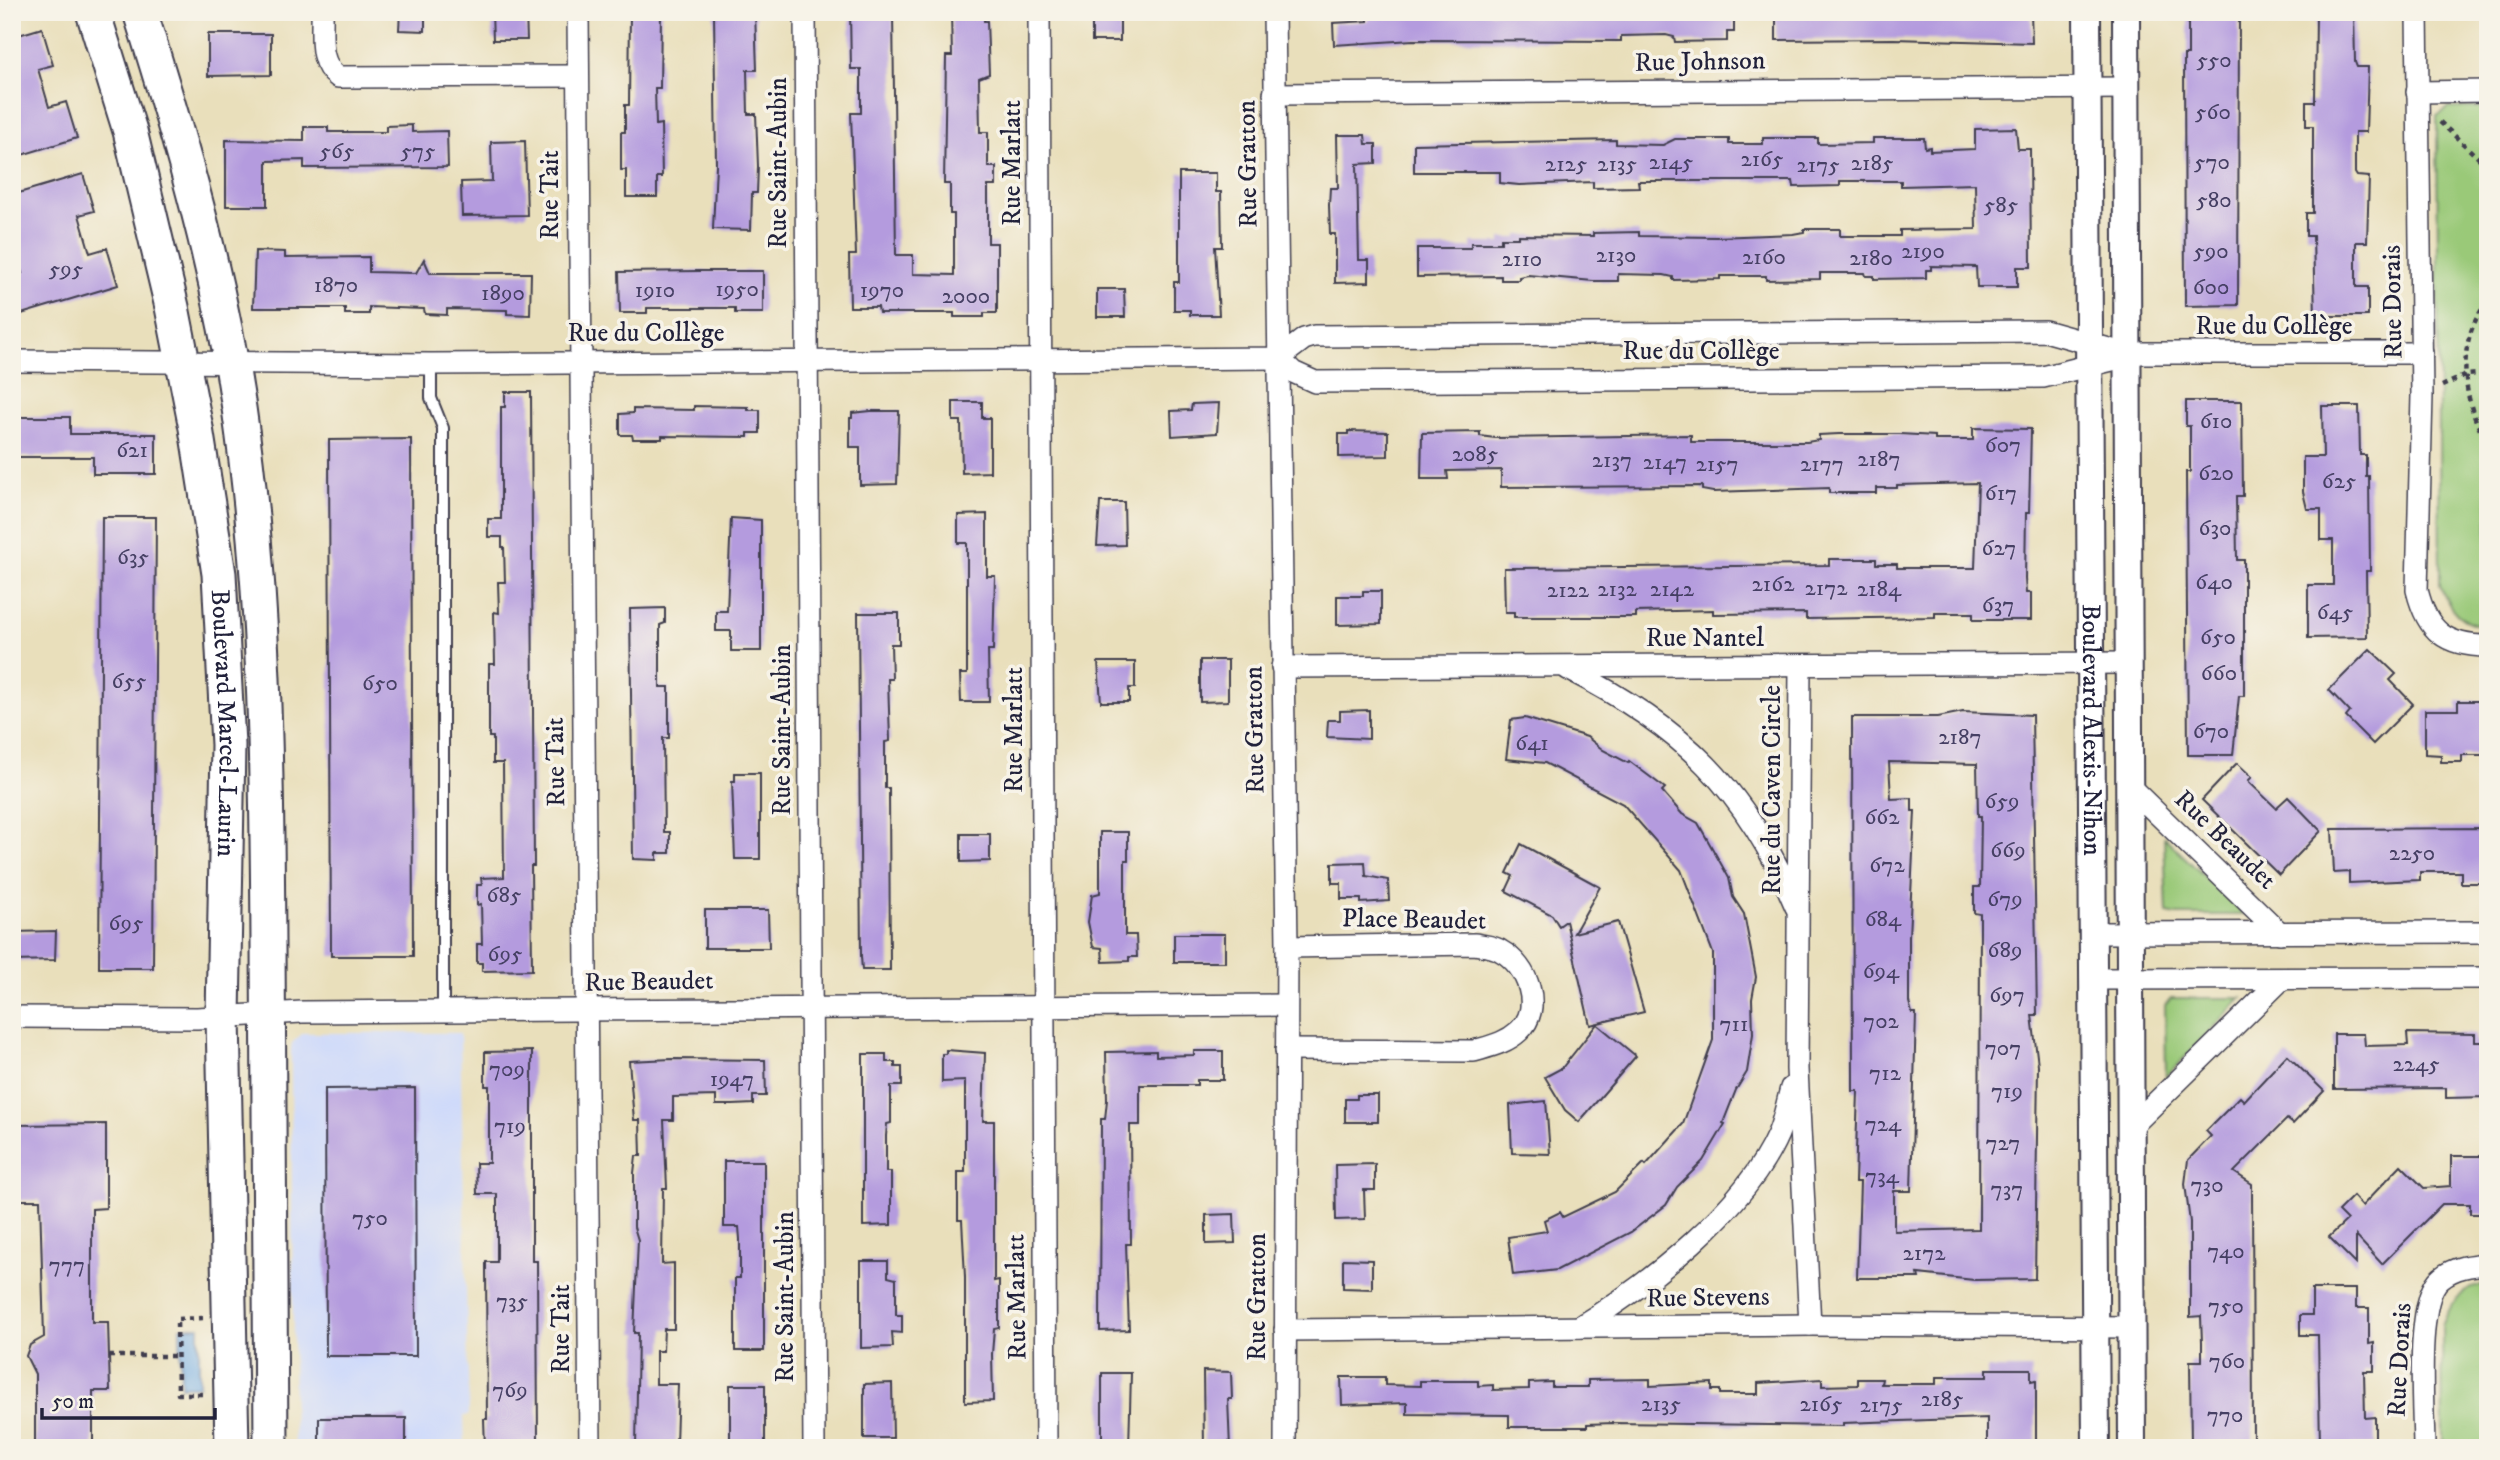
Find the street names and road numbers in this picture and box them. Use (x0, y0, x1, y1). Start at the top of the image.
street label: Rue Johnson (1634, 44, 1766, 80)
street label: Rue Saint-Aubin (762, 77, 795, 249)
street label: Rue Gratton (1230, 99, 1266, 228)
street label: Rue Marlatt (996, 100, 1029, 226)
street label: Rue Tait (534, 150, 567, 240)
street label: Rue Dorais (2376, 245, 2410, 359)
street label: Rue du Collège (2196, 310, 2352, 343)
street label: Rue du Collège (568, 317, 724, 350)
street label: Rue du Collège (1623, 335, 1779, 368)
street label: Boulevard Marcel-Laurin (203, 588, 245, 858)
street label: Boulevard Alexis-Nihon (2074, 604, 2109, 856)
street label: Rue Nantel (1646, 622, 1764, 655)
street label: Rue Saint-Aubin (766, 644, 799, 816)
street label: Rue Gratton (1237, 665, 1273, 794)
street label: Rue Marlatt (998, 667, 1031, 793)
street label: Rue du Caven Circle (1756, 685, 1789, 895)
street label: Rue Tait (539, 717, 573, 807)
street label: Rue Beaudet (2167, 783, 2283, 897)
street label: Place Beaudet (1342, 902, 1486, 938)
street label: Rue Beaudet (584, 964, 714, 1000)
street label: Rue Saint-Aubin (769, 1211, 802, 1383)
street label: Rue Gratton (1241, 1233, 1274, 1361)
street label: Rue Marlatt (999, 1234, 1035, 1360)
street label: Rue Stevens (1646, 1280, 1770, 1316)
street label: Rue Tait (545, 1284, 578, 1374)
street label: Rue Dorais (2381, 1302, 2419, 1418)

